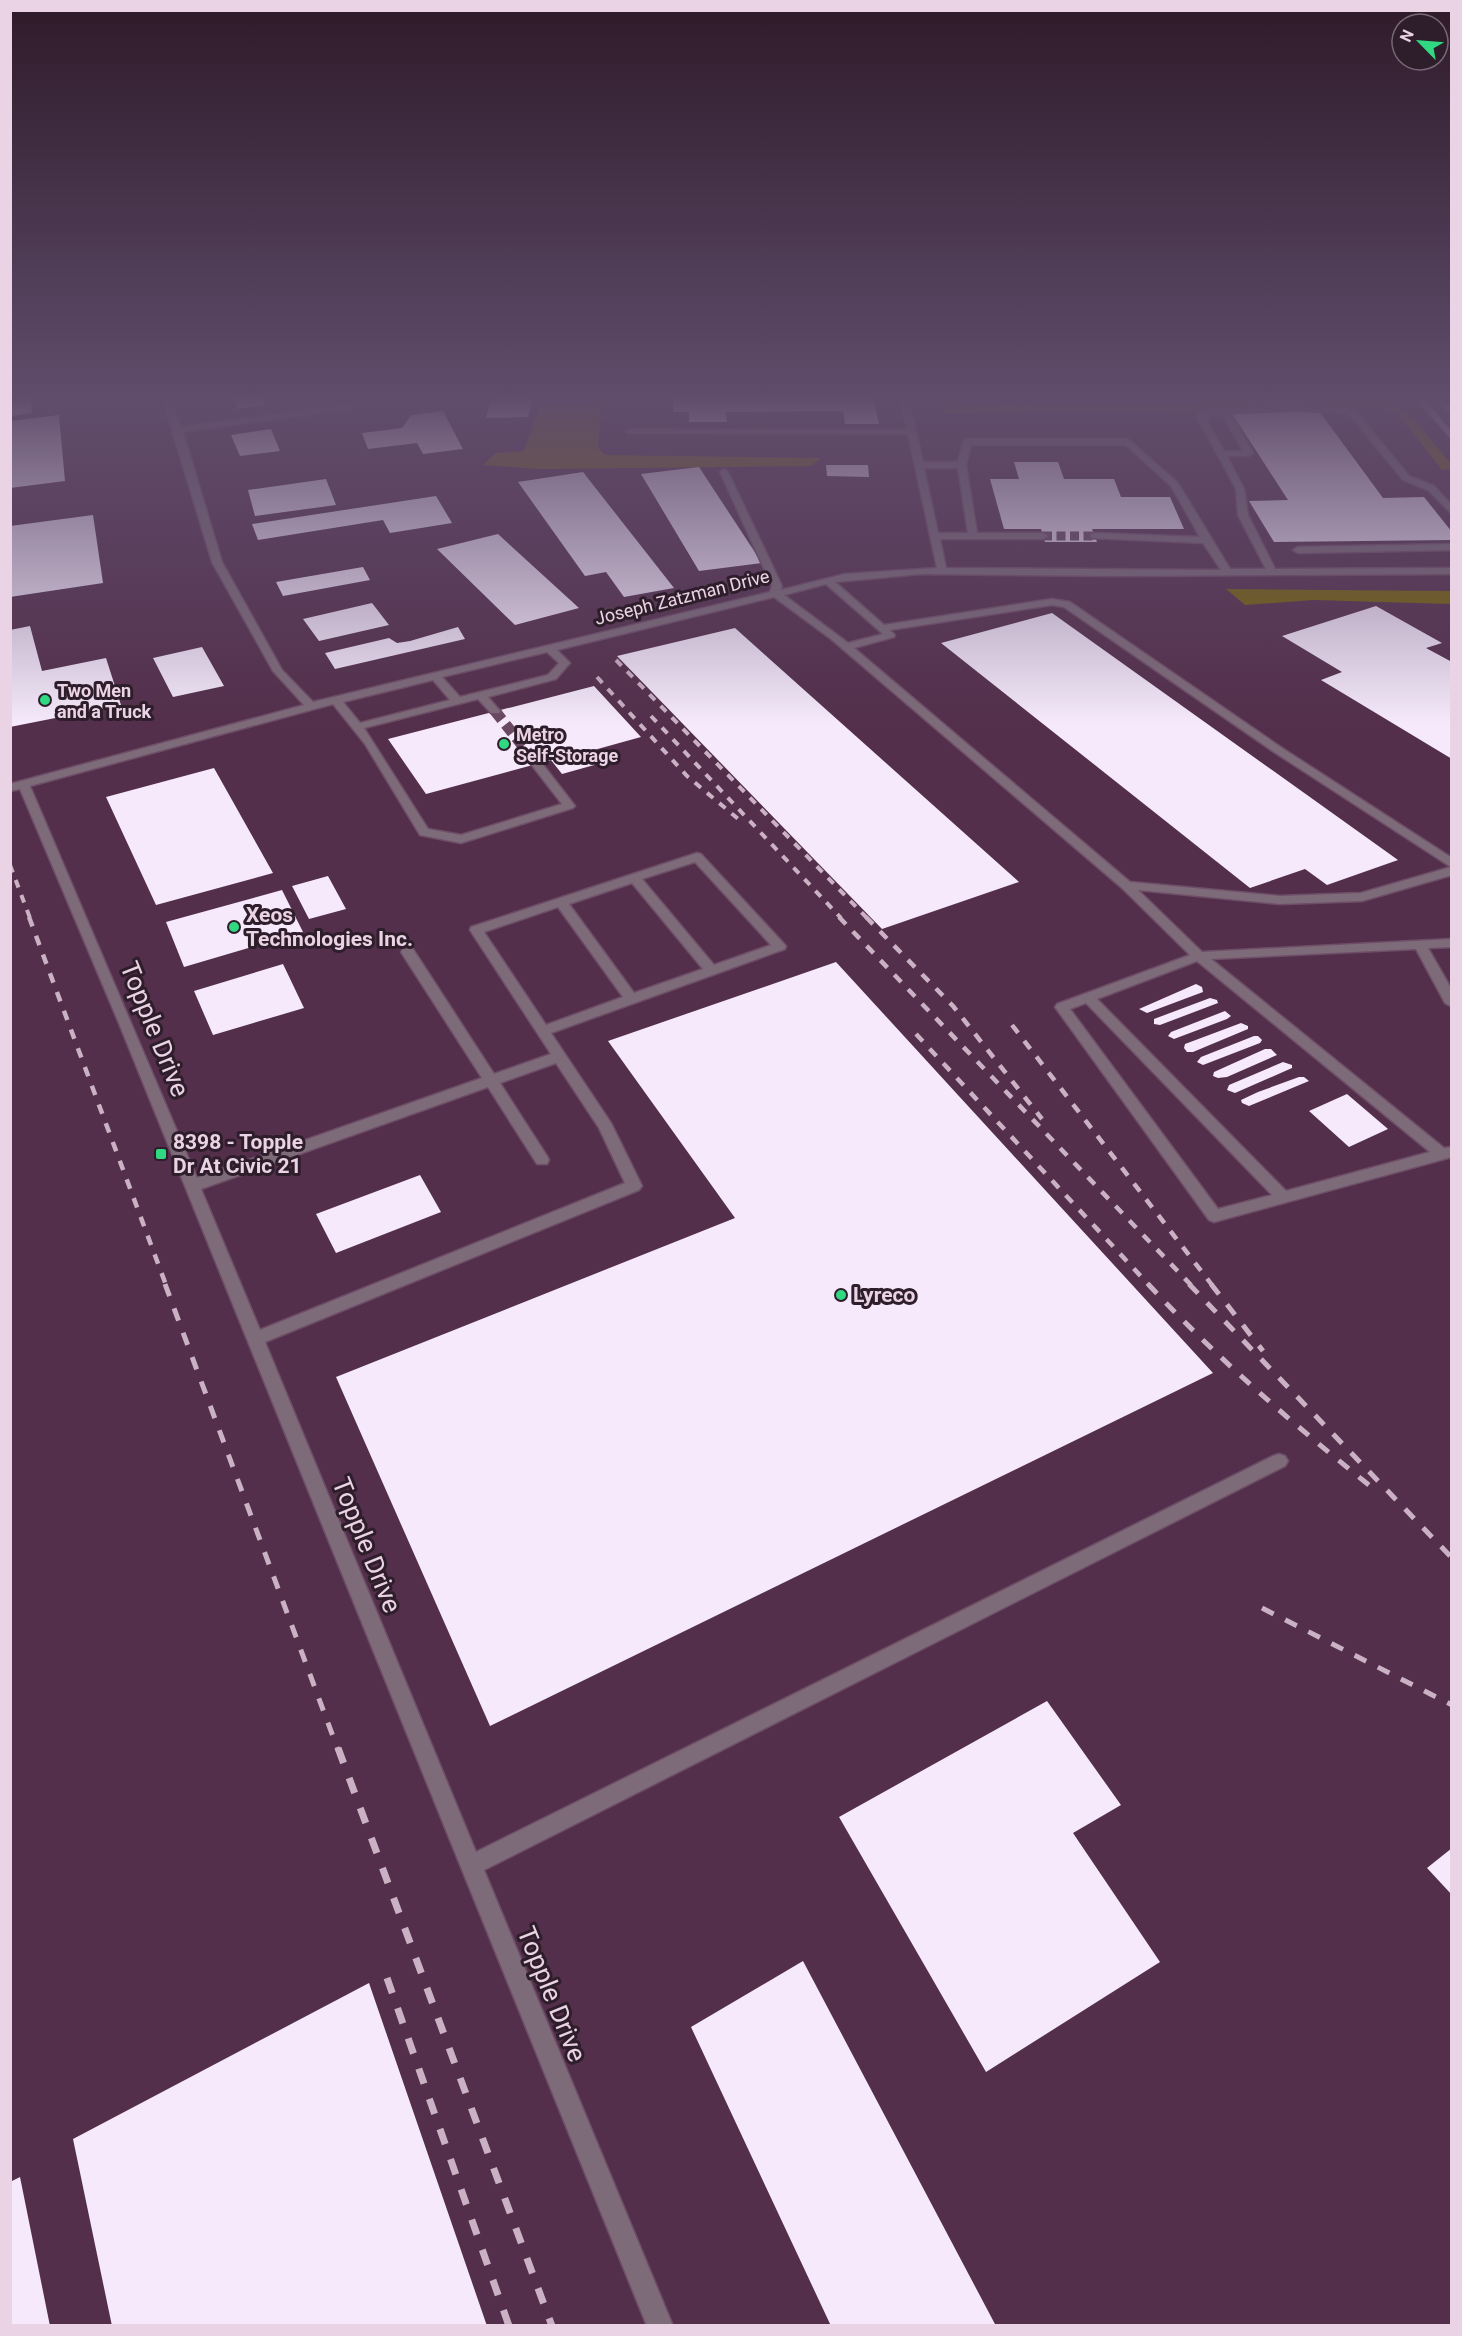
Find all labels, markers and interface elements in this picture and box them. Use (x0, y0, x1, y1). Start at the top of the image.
north arrow (1390, 12, 1450, 72)
text: N (1396, 27, 1418, 45)
street label: Joseph Zatzman Drive (592, 565, 772, 629)
place label: Two Men and a Truck (57, 680, 152, 722)
marker: Two Men and a Truck (38, 693, 52, 707)
place label: Metro Self-Storage (516, 724, 618, 766)
marker: Metro Self-Storage (497, 737, 511, 751)
place label: Xeos Technologies Inc. (246, 903, 413, 951)
marker: Xeos Technologies Inc. (227, 920, 241, 934)
street label: Topple Drive (114, 957, 196, 1101)
place label: 8398 - Topple Dr At Civic 21 (173, 1130, 303, 1178)
marker: 8398 - Topple Dr At Civic 21 (154, 1147, 168, 1161)
place label: Lyreco (853, 1283, 915, 1307)
marker: Lyreco (834, 1288, 848, 1302)
street label: Topple Drive (326, 1473, 408, 1617)
street label: Topple Drive (511, 1922, 593, 2066)

